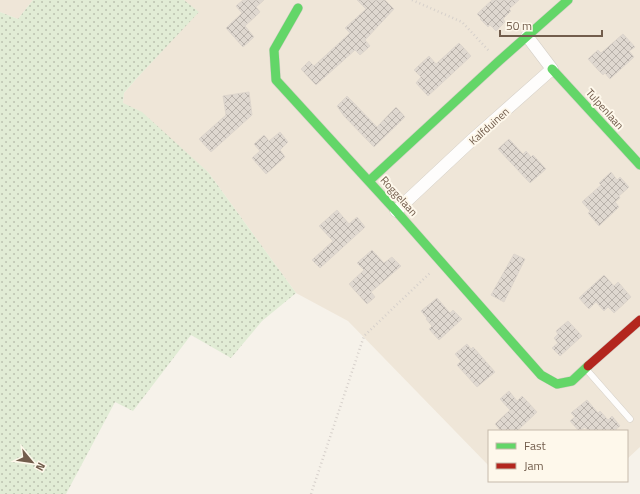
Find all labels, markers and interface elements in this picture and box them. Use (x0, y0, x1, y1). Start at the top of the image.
scale bar (500, 12, 602, 38)
text: 50 m (506, 16, 532, 35)
street label: Tulpenlaan (582, 85, 628, 133)
street label: Kalfduinen (465, 104, 513, 148)
street label: Roggelaan (377, 173, 421, 220)
legend (488, 430, 628, 482)
text: Fast (524, 436, 547, 455)
north arrow (12, 442, 52, 482)
text: Jam (524, 456, 544, 475)
text: N (32, 460, 50, 474)

